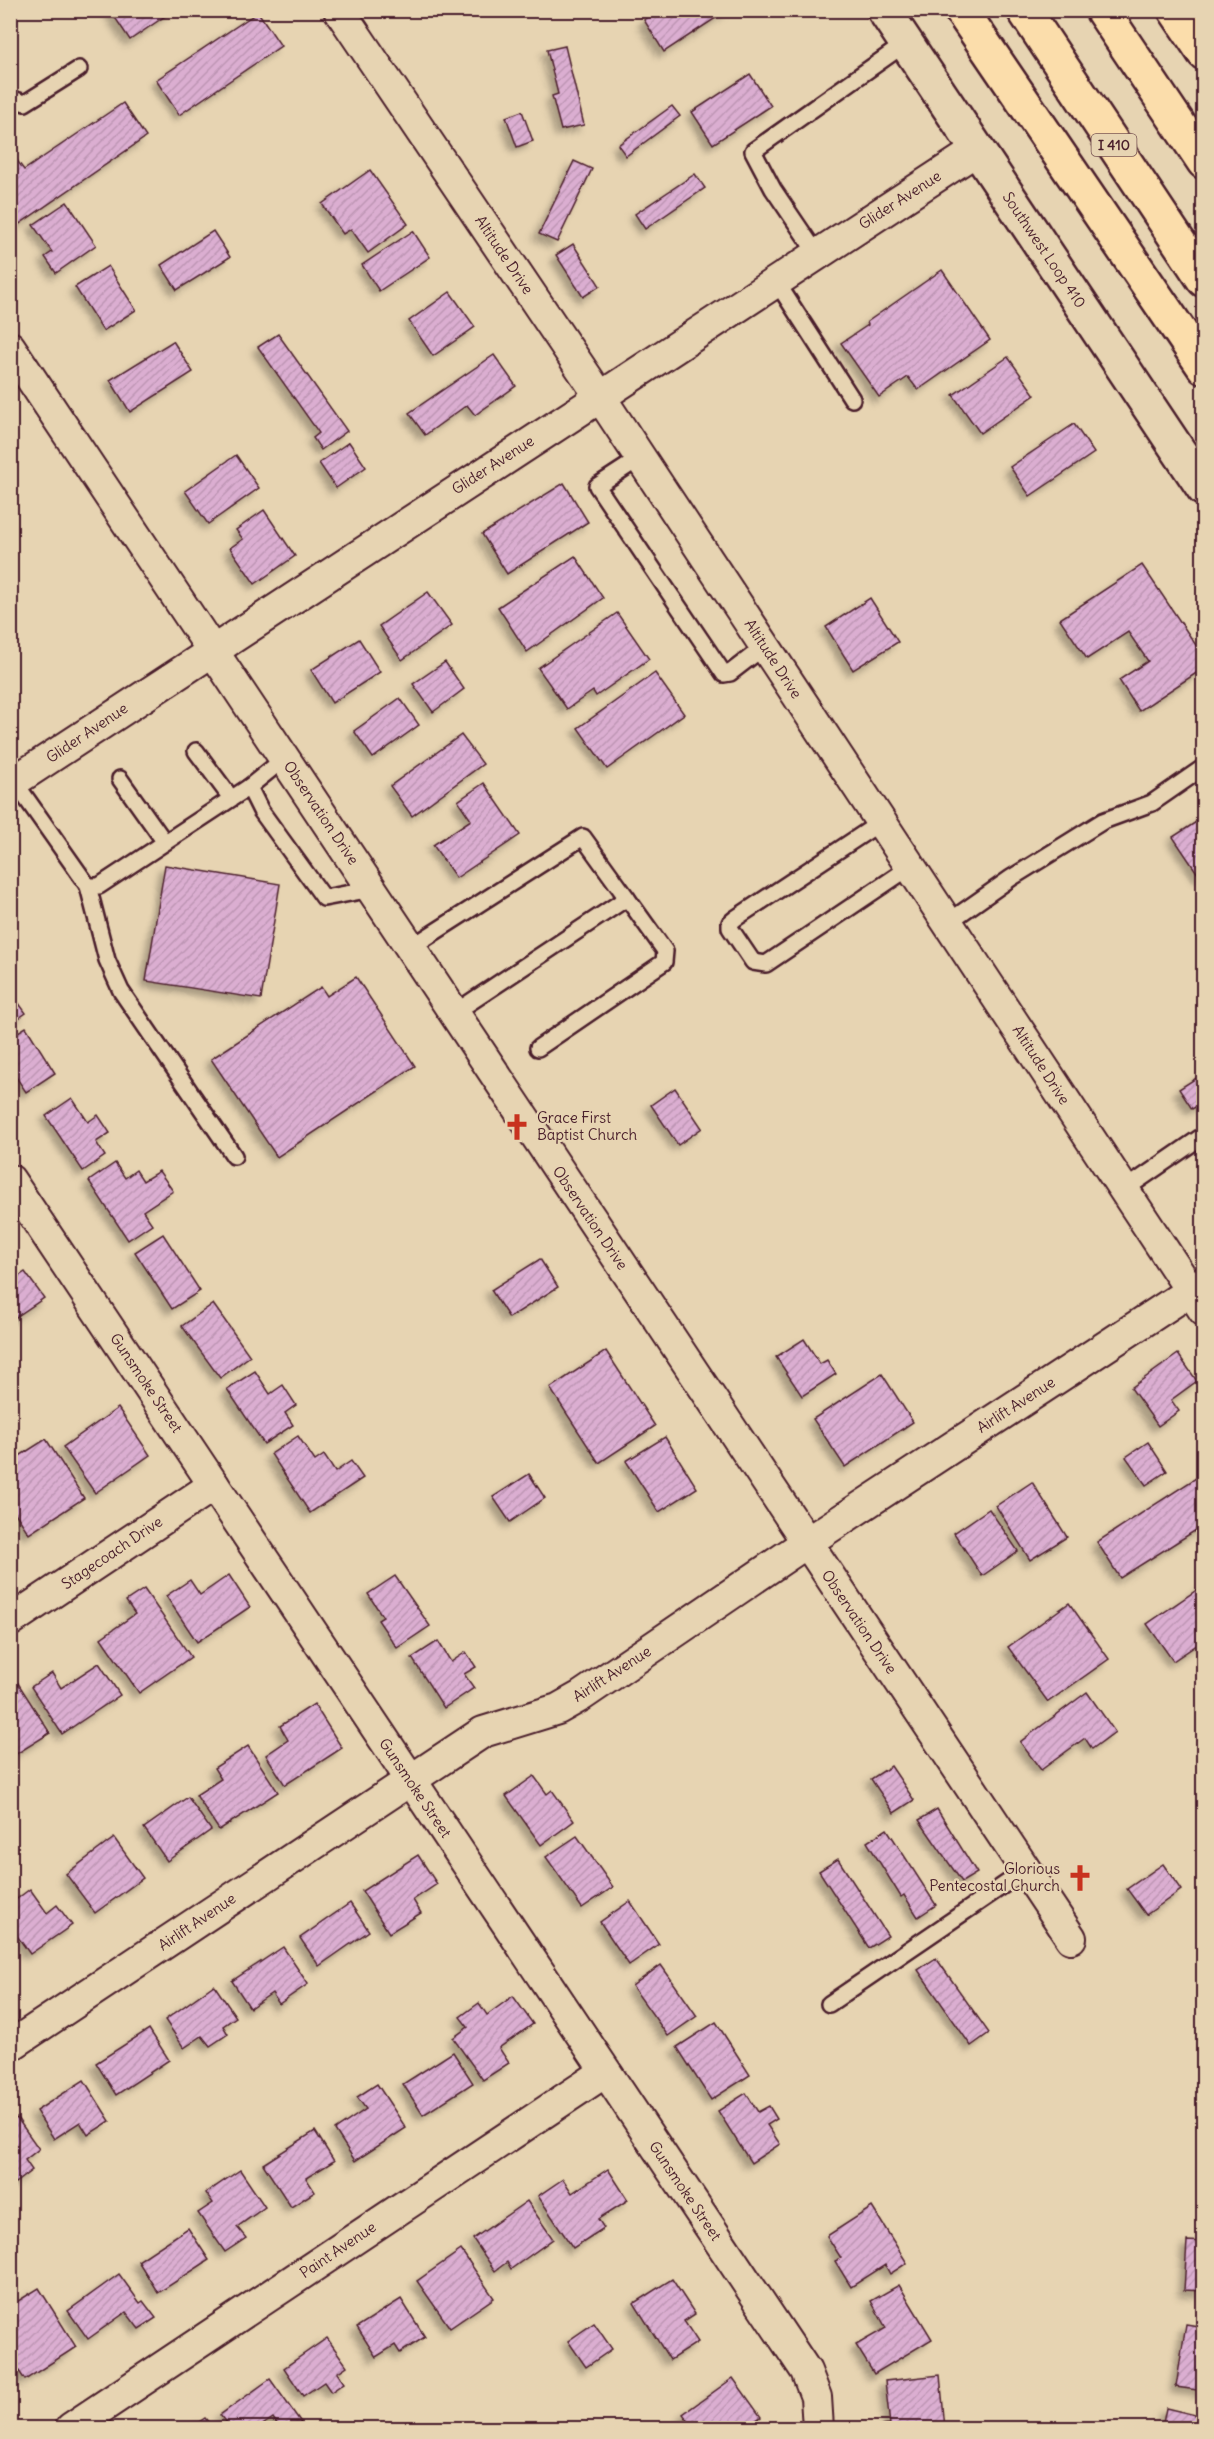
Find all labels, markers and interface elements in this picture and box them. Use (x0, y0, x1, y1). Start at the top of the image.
road number: I 410 (1092, 134, 1136, 156)
street label: Glider Avenue (855, 166, 944, 233)
street label: Southwest Loop 410 (999, 188, 1090, 311)
street label: Altitude Drive (471, 212, 538, 298)
street label: Glider Avenue (448, 431, 537, 498)
street label: Altitude Drive (741, 615, 806, 702)
street label: Glider Avenue (42, 698, 131, 767)
street label: Observation Drive (280, 757, 363, 868)
street label: Altitude Drive (1009, 1021, 1074, 1108)
place label: Grace First Baptist Church (537, 1108, 638, 1144)
church icon: Grace First Baptist Church (502, 1112, 532, 1142)
street label: Observation Drive (549, 1162, 632, 1273)
street label: Gunsmoke Street (106, 1329, 187, 1436)
street label: Airlift Avenue (973, 1372, 1058, 1437)
street label: Stagecoach Drive (58, 1512, 166, 1593)
street label: Observation Drive (818, 1566, 901, 1677)
street label: Airlift Avenue (569, 1641, 654, 1706)
street label: Gunsmoke Street (375, 1734, 456, 1841)
place label: Glorious Pentecostal Church (929, 1859, 1060, 1895)
church icon: Glorious Pentecostal Church (1065, 1863, 1095, 1893)
street label: Airlift Avenue (154, 1889, 239, 1955)
street label: Gunsmoke Street (645, 2137, 726, 2244)
street label: Paint Avenue (296, 2217, 380, 2282)

